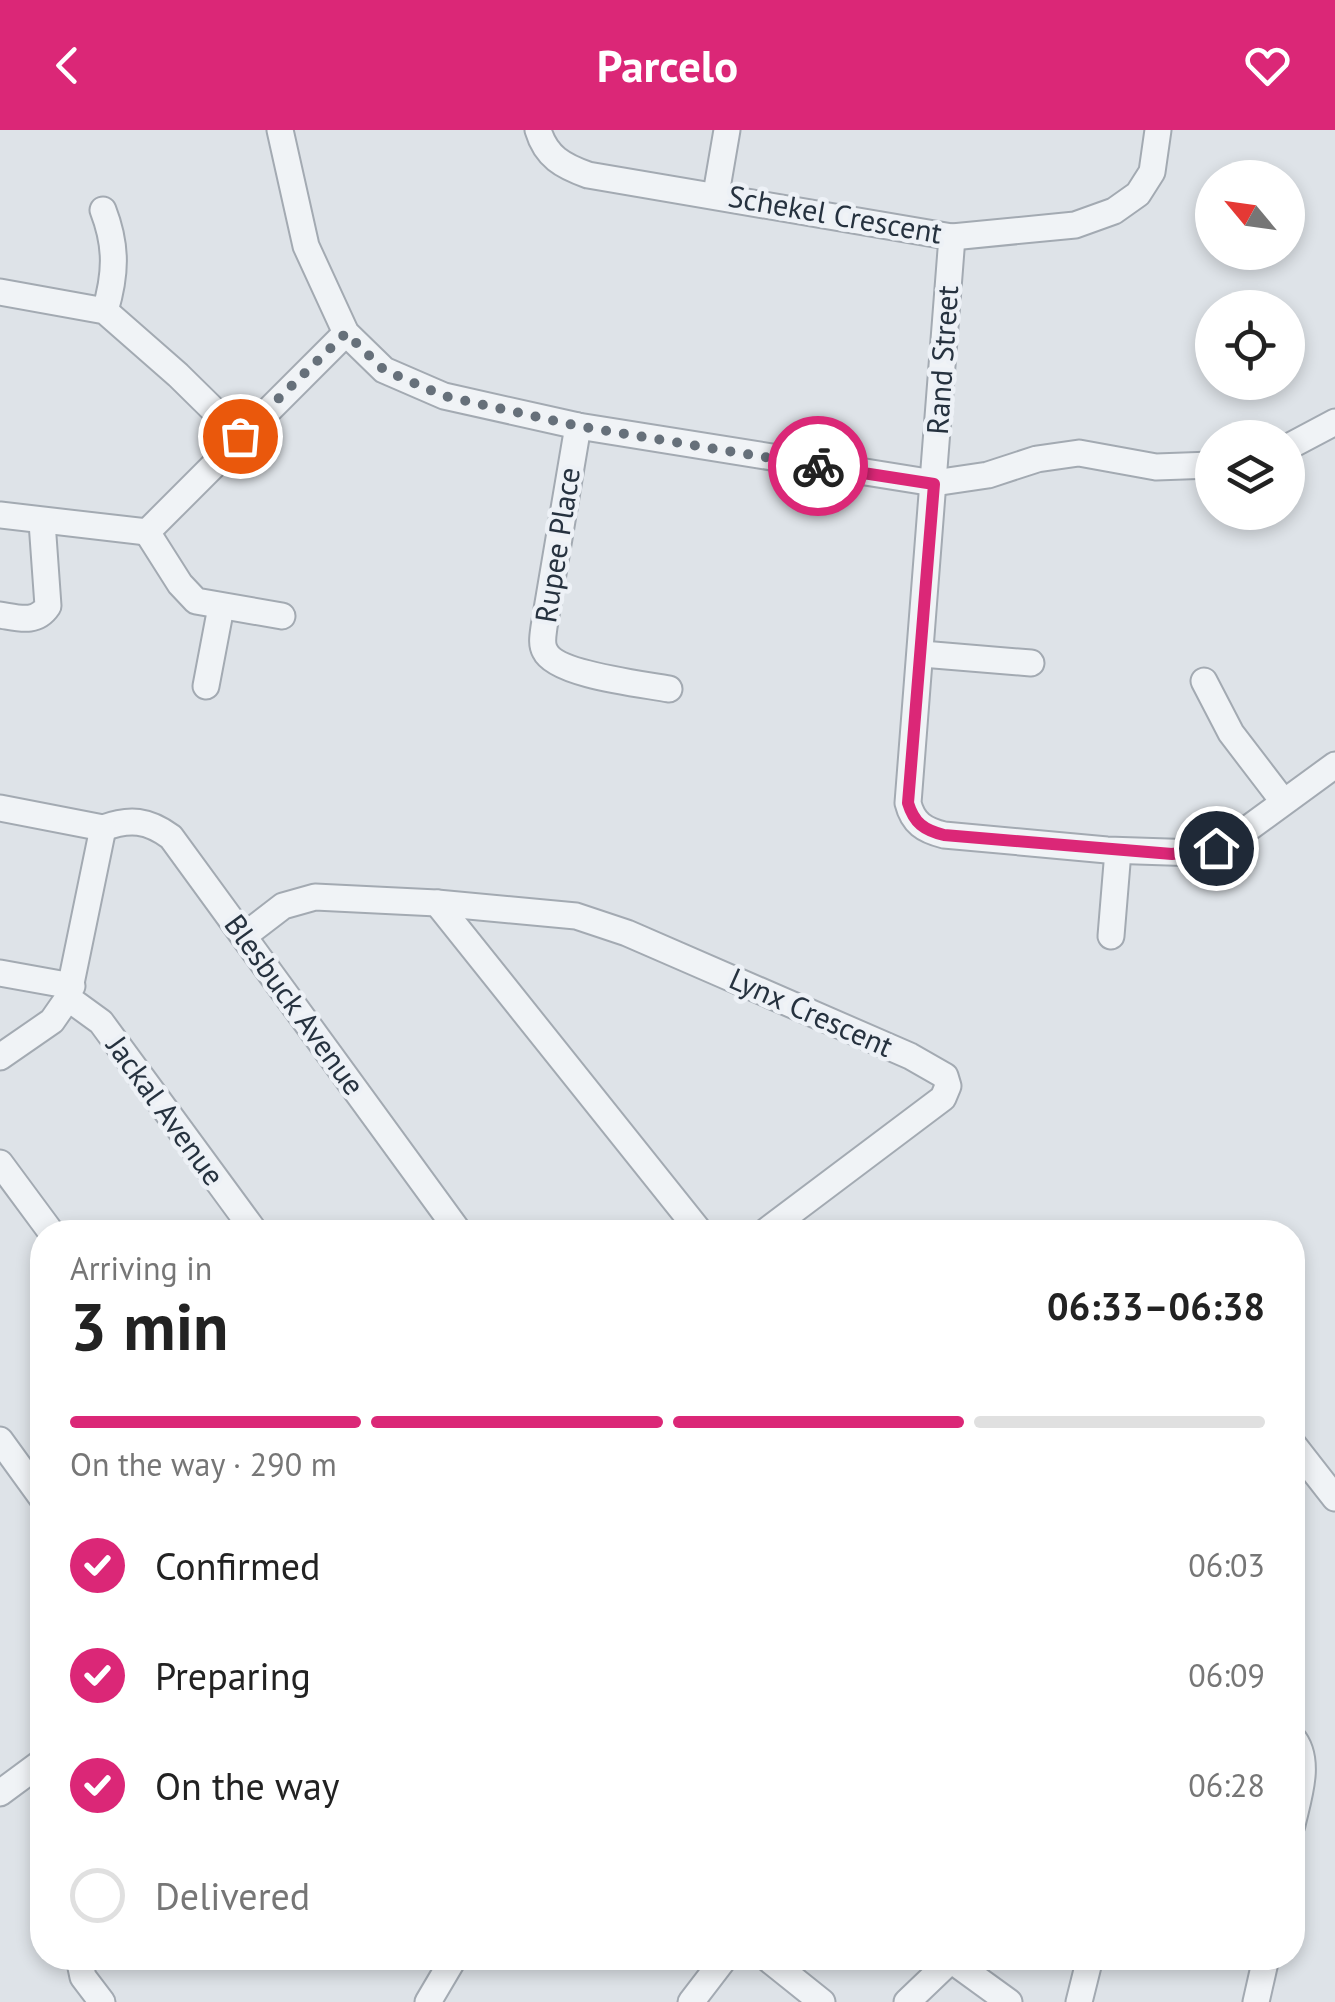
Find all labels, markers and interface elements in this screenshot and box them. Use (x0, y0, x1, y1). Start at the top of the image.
text: Parcelo (597, 36, 738, 94)
icon: back (40, 38, 95, 93)
icon: heart (1240, 38, 1295, 93)
north arrow (1195, 160, 1305, 270)
map controls (1195, 160, 1305, 530)
street label: Schekel Crescent (725, 176, 945, 252)
street label: Rand Street (917, 284, 966, 436)
button: locate (1195, 290, 1305, 400)
pin (198, 394, 283, 479)
icon: bag (213, 409, 268, 464)
courier (768, 416, 868, 516)
button: layers (1195, 420, 1305, 530)
icon: bike (791, 439, 846, 494)
street label: Rupee Place (525, 464, 588, 625)
pin (1174, 806, 1259, 891)
icon: home (1189, 821, 1244, 876)
street label: Blesbuck Avenue (216, 906, 374, 1102)
street label: Lynx Crescent (724, 958, 899, 1065)
street label: Jackal Avenue (98, 1026, 234, 1193)
text: Arriving in (70, 1247, 212, 1289)
text: 06:33–06:38 (1047, 1281, 1265, 1330)
text: 3 min (70, 1284, 229, 1368)
text: On the way · 290 m (70, 1443, 337, 1485)
icon: check (70, 1538, 125, 1593)
text: Confirmed (155, 1541, 321, 1590)
text: 06:03 (1188, 1544, 1265, 1586)
icon: check (70, 1648, 125, 1703)
text: Preparing (155, 1651, 311, 1700)
text: 06:09 (1188, 1654, 1265, 1696)
icon: check (70, 1758, 125, 1813)
text: On the way (155, 1761, 340, 1810)
text: 06:28 (1188, 1764, 1265, 1806)
text: Delivered (155, 1871, 310, 1920)

